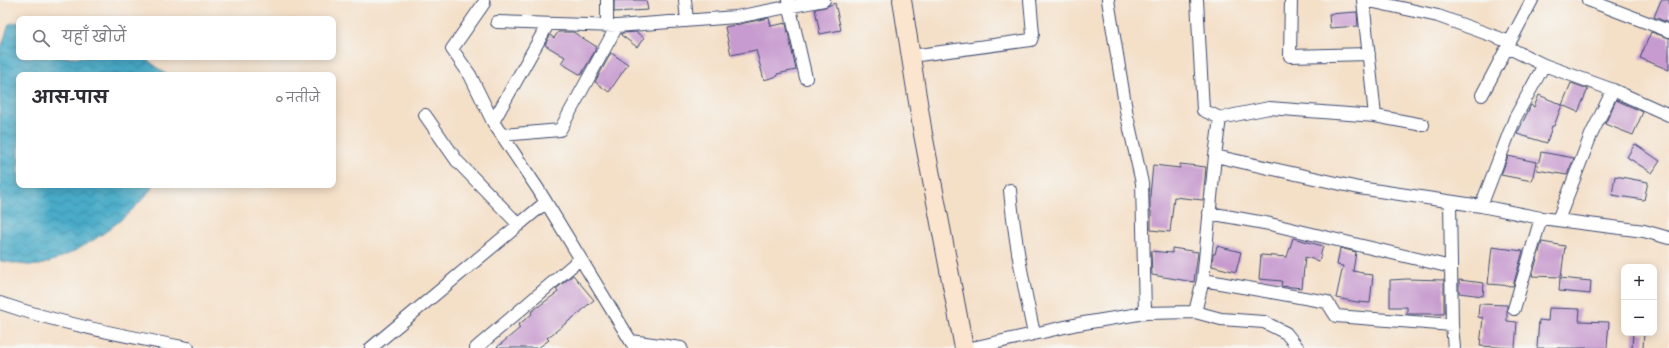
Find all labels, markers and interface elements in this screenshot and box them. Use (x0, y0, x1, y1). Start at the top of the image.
search box (16, 16, 336, 60)
icon: search (30, 27, 52, 49)
text: यहाँ खोजें (62, 30, 126, 48)
text: आस-पास (32, 90, 108, 110)
text: 0 नतीजे (276, 92, 320, 107)
map controls (1621, 264, 1657, 336)
button: + (1621, 264, 1657, 300)
button: − (1621, 300, 1657, 336)

